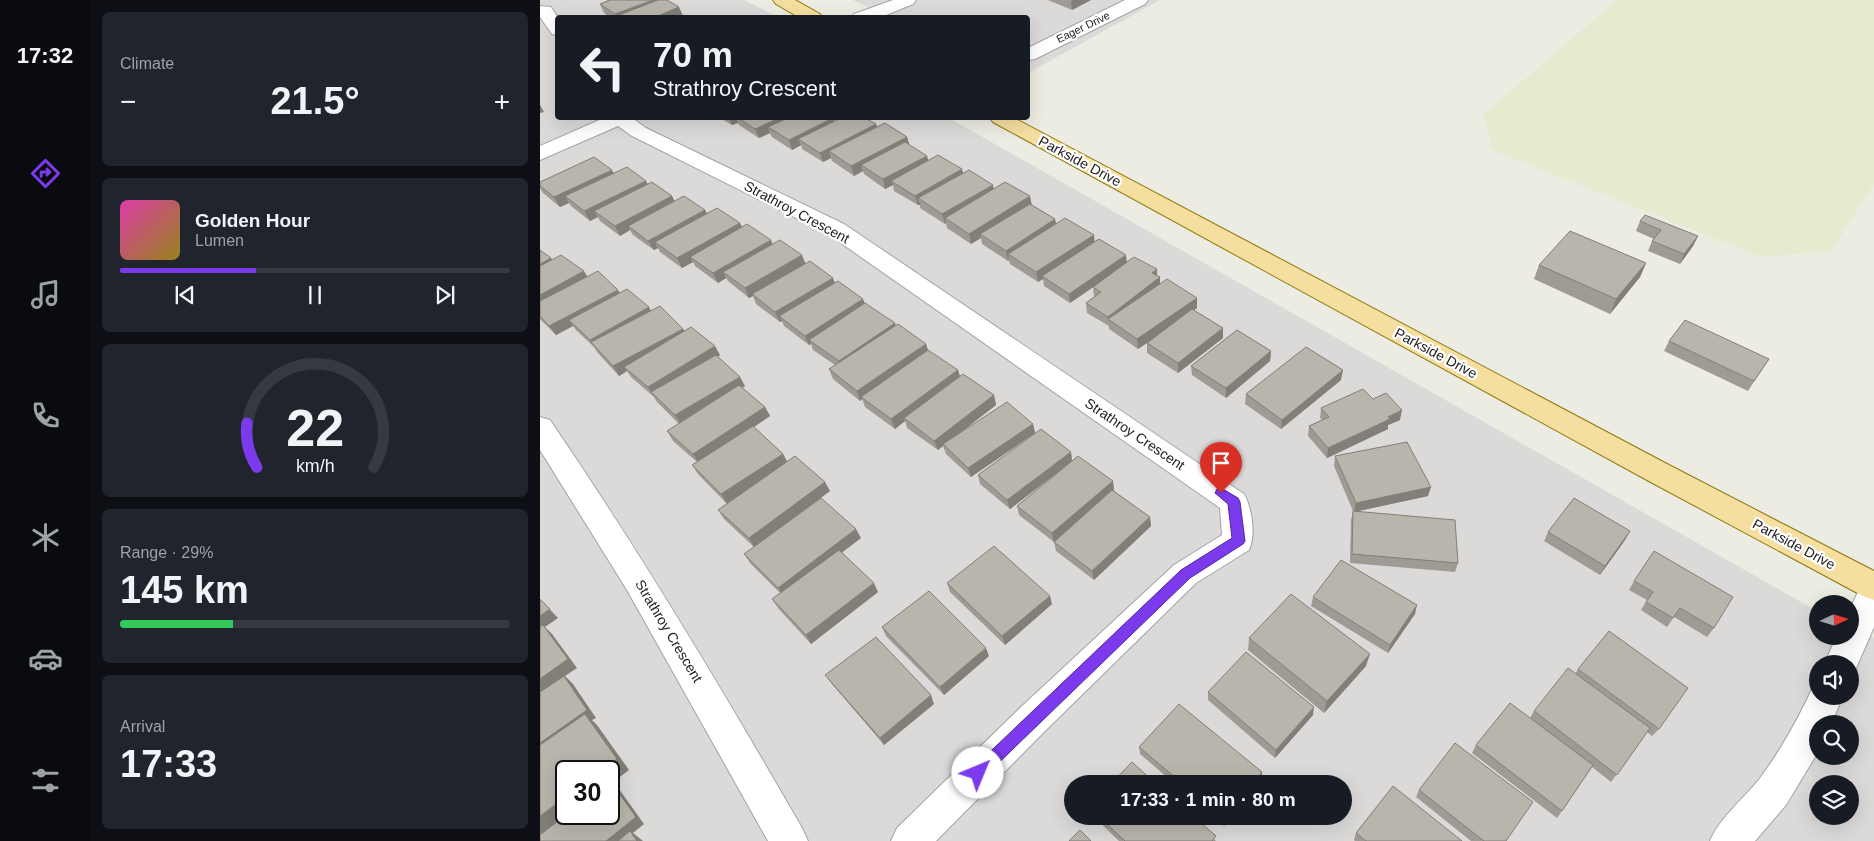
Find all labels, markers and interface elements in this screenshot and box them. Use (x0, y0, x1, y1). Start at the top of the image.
street label: Eager Drive (1054, 9, 1112, 45)
icon: left (570, 35, 635, 100)
text: 70 m (653, 35, 733, 74)
text: 17:32 (17, 43, 73, 68)
text: Climate (120, 55, 174, 72)
text: Strathroy Crescent (653, 76, 836, 101)
text: 21.5° (270, 80, 360, 122)
text: − (120, 86, 136, 117)
text: + (494, 86, 510, 117)
street label: Parkside Drive (1036, 133, 1124, 190)
icon: directions (28, 156, 63, 191)
street label: Strathroy Crescent (742, 178, 852, 247)
text: Golden Hour (195, 210, 310, 231)
text: Lumen (195, 232, 244, 249)
icon: music (28, 277, 63, 312)
icon: previous (171, 281, 199, 309)
icon: pause (301, 281, 329, 309)
icon: next (431, 281, 459, 309)
street label: Parkside Drive (1392, 325, 1480, 382)
street label: Strathroy Crescent (1082, 395, 1188, 473)
icon: phone (28, 398, 63, 433)
text: 22 (286, 399, 344, 457)
pin (1200, 442, 1242, 493)
icon: arrive (1207, 449, 1235, 477)
text: km/h (296, 456, 334, 476)
street label: Parkside Drive (1750, 516, 1838, 573)
icon: climate (28, 520, 63, 555)
text: Range · 29% (120, 544, 213, 561)
text: 145 km (120, 569, 249, 611)
street label: Strathroy Crescent (632, 577, 706, 685)
north arrow (1809, 595, 1859, 645)
map controls (1809, 595, 1859, 825)
icon: car (28, 641, 63, 676)
button: sound (1809, 655, 1859, 705)
button: search (1809, 715, 1859, 765)
text: Arrival (120, 718, 165, 735)
text: 17:33 (120, 743, 217, 785)
position arrow (951, 746, 1003, 798)
speed limit sign: 30 (555, 760, 620, 825)
icon: filters (28, 763, 63, 798)
button: layers (1809, 775, 1859, 825)
text: 17:33 · 1 min · 80 m (1120, 789, 1296, 810)

